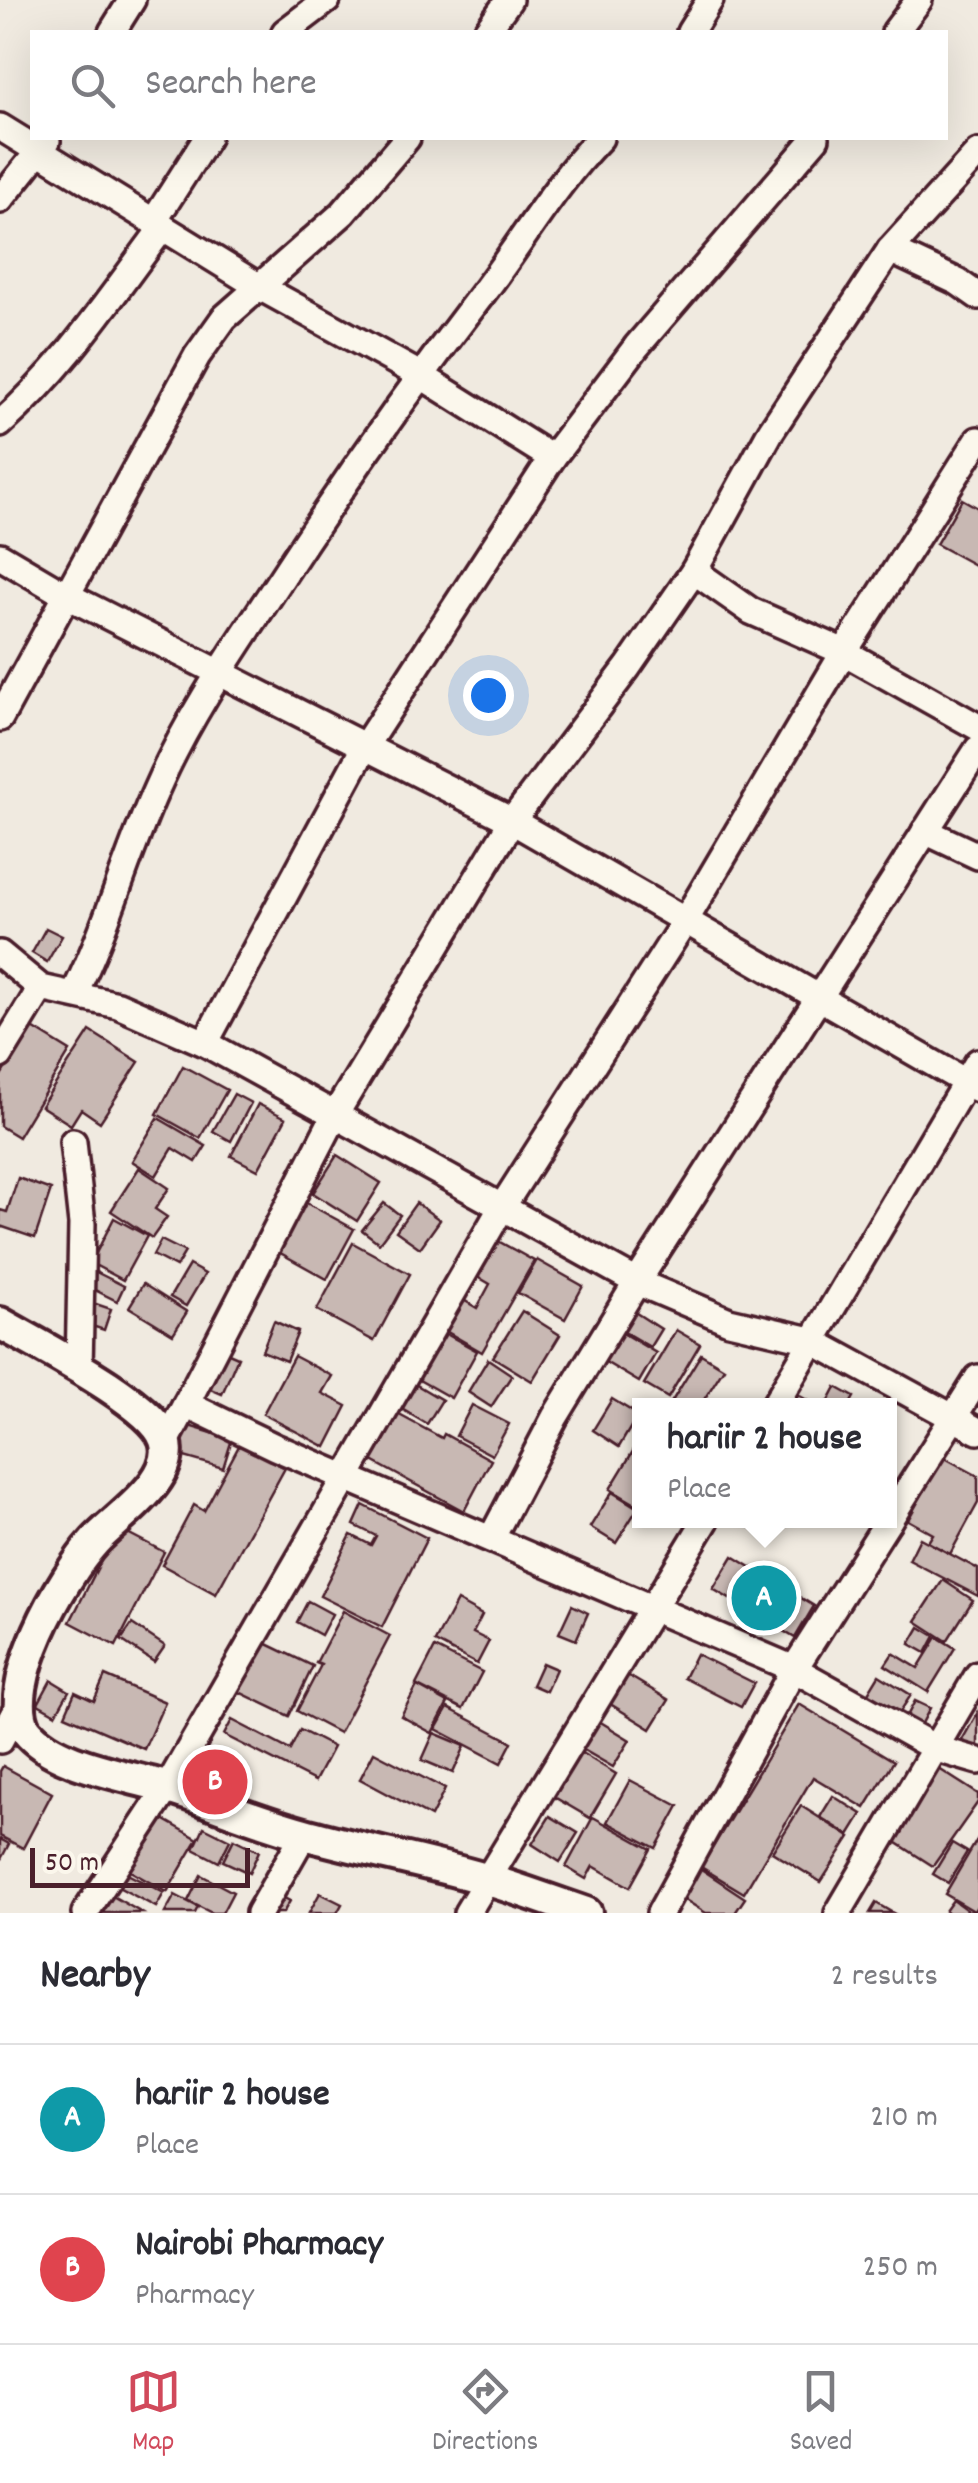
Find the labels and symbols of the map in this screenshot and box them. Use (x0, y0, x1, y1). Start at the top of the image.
your location (463, 670, 514, 721)
pin: A (732, 1560, 796, 1636)
pin: B (182, 1744, 248, 1820)
scale bar (30, 1843, 250, 1888)

